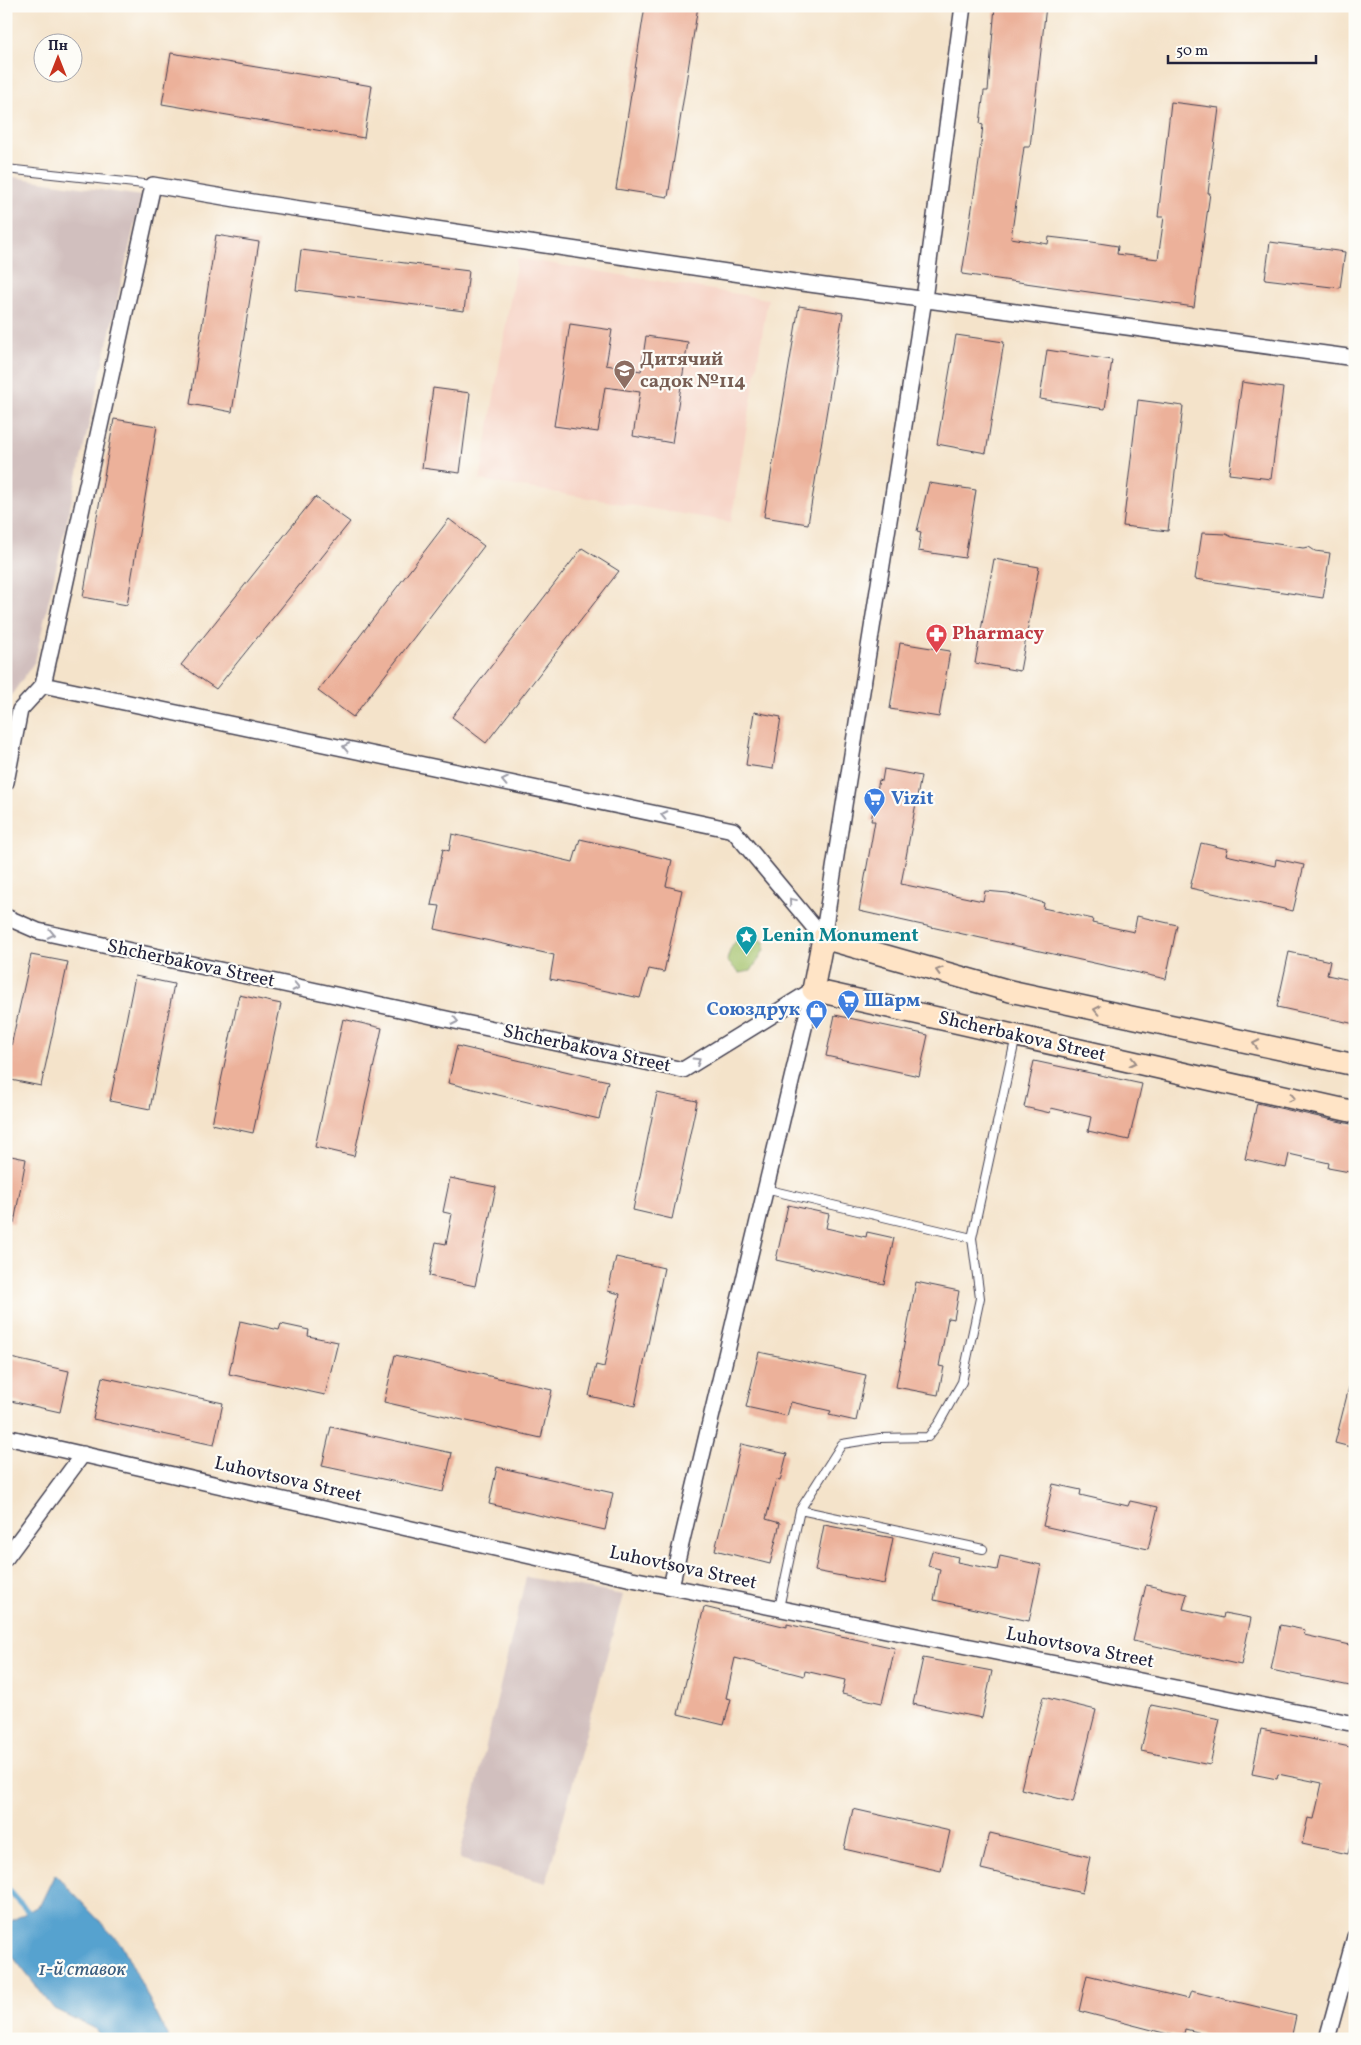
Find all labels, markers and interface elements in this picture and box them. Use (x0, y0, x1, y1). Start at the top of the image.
north arrow (32, 32, 82, 82)
scale bar (1168, 32, 1316, 64)
text: Пн (48, 37, 68, 56)
text: 50 m (1176, 41, 1208, 62)
place label: Дитячий садок №114 (640, 347, 746, 395)
school or university icon: Дитячий садок №114 (612, 359, 636, 390)
place label: Pharmacy (952, 621, 1045, 647)
pharmacy icon: Pharmacy (924, 622, 948, 653)
one-way arrow (342, 743, 350, 753)
one-way arrow (500, 776, 509, 787)
place label: Vizit (891, 786, 934, 812)
supermarket icon: Vizit (863, 787, 887, 818)
one-way arrow (659, 811, 668, 821)
one-way arrow (788, 897, 797, 906)
place label: Lenin Monument (762, 923, 919, 949)
place icon: Lenin Monument (734, 924, 758, 955)
one-way arrow (47, 929, 56, 939)
street label: Shcherbakova Street (105, 934, 278, 995)
one-way arrow (935, 966, 944, 977)
one-way arrow (291, 981, 300, 992)
place label: Шарм (864, 988, 920, 1014)
supermarket icon: Шарм (836, 989, 860, 1020)
place label: Союздрук (707, 997, 801, 1023)
shop icon: Союздрук (804, 998, 828, 1029)
street label: Shcherbakova Street (936, 1005, 1109, 1069)
one-way arrow (1092, 1005, 1101, 1015)
one-way arrow (450, 1015, 459, 1026)
street label: Shcherbakova Street (501, 1019, 674, 1080)
one-way arrow (1251, 1039, 1260, 1050)
one-way arrow (1129, 1056, 1138, 1067)
one-way arrow (692, 1058, 701, 1067)
one-way arrow (1288, 1092, 1296, 1103)
street label: Luhovtsova Street (212, 1450, 365, 1510)
street label: Luhovtsova Street (607, 1540, 760, 1596)
street label: Luhovtsova Street (1004, 1621, 1157, 1675)
water label: 1-й ставок (38, 1956, 126, 1984)

